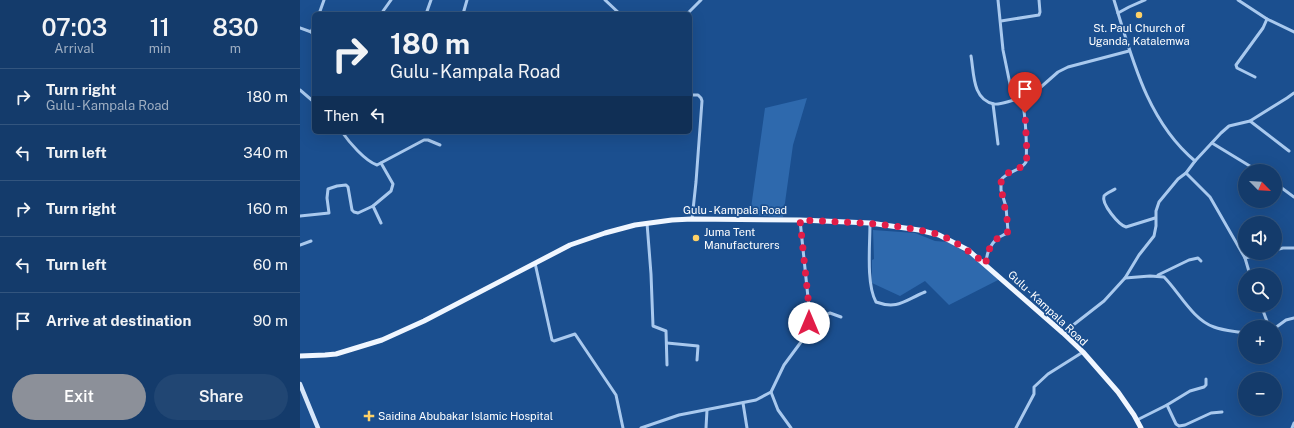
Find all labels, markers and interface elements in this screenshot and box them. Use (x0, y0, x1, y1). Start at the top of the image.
marker: St. Paul Church of Uganda, Katalemwa (1134, 10, 1144, 20)
text: 07:03 (41, 13, 107, 41)
text: 11 (150, 13, 170, 41)
text: 830 (212, 13, 259, 41)
place label: St. Paul Church of Uganda, Katalemwa (1088, 22, 1190, 47)
text: 180 m (390, 27, 470, 60)
icon: right (324, 28, 376, 80)
text: Arrival (54, 41, 94, 56)
text: min (149, 41, 171, 56)
text: m (230, 41, 241, 56)
text: Gulu - Kampala Road (390, 61, 560, 82)
pin (1008, 72, 1042, 113)
icon: arrive (1014, 78, 1036, 100)
text: Turn right (46, 81, 116, 98)
icon: right (12, 86, 34, 108)
text: 180 m (246, 88, 288, 105)
text: Gulu - Kampala Road (46, 98, 169, 113)
icon: left (367, 104, 389, 126)
text: Then (324, 107, 359, 124)
icon: left (12, 142, 34, 164)
text: Turn left (46, 144, 107, 161)
text: 340 m (243, 144, 288, 161)
north arrow (1238, 164, 1282, 208)
map controls (1238, 164, 1282, 416)
icon: right (12, 198, 34, 220)
text: Turn right (46, 200, 116, 217)
text: 160 m (247, 200, 288, 217)
street label: Gulu - Kampala Road (683, 204, 787, 216)
button: sound (1238, 216, 1282, 260)
place label: Juma Tent Manufacturers (704, 226, 780, 251)
marker: Juma Tent Manufacturers (691, 233, 701, 243)
icon: left (12, 254, 34, 276)
text: Turn left (46, 256, 107, 273)
text: 60 m (253, 256, 288, 273)
street label: Gulu - Kampala Road (1006, 268, 1090, 348)
button: search (1238, 268, 1282, 312)
position arrow (788, 302, 830, 344)
icon: arrive (12, 310, 34, 332)
text: Arrive at destination (46, 312, 191, 329)
text: 90 m (253, 312, 288, 329)
button: + (1238, 320, 1282, 364)
button: − (1238, 372, 1282, 416)
button: Exit (12, 374, 146, 420)
button: Share (154, 374, 288, 420)
marker: Saidina Abubakar Islamic Hospital (363, 410, 375, 422)
place label: Saidina Abubakar Islamic Hospital (378, 410, 553, 422)

